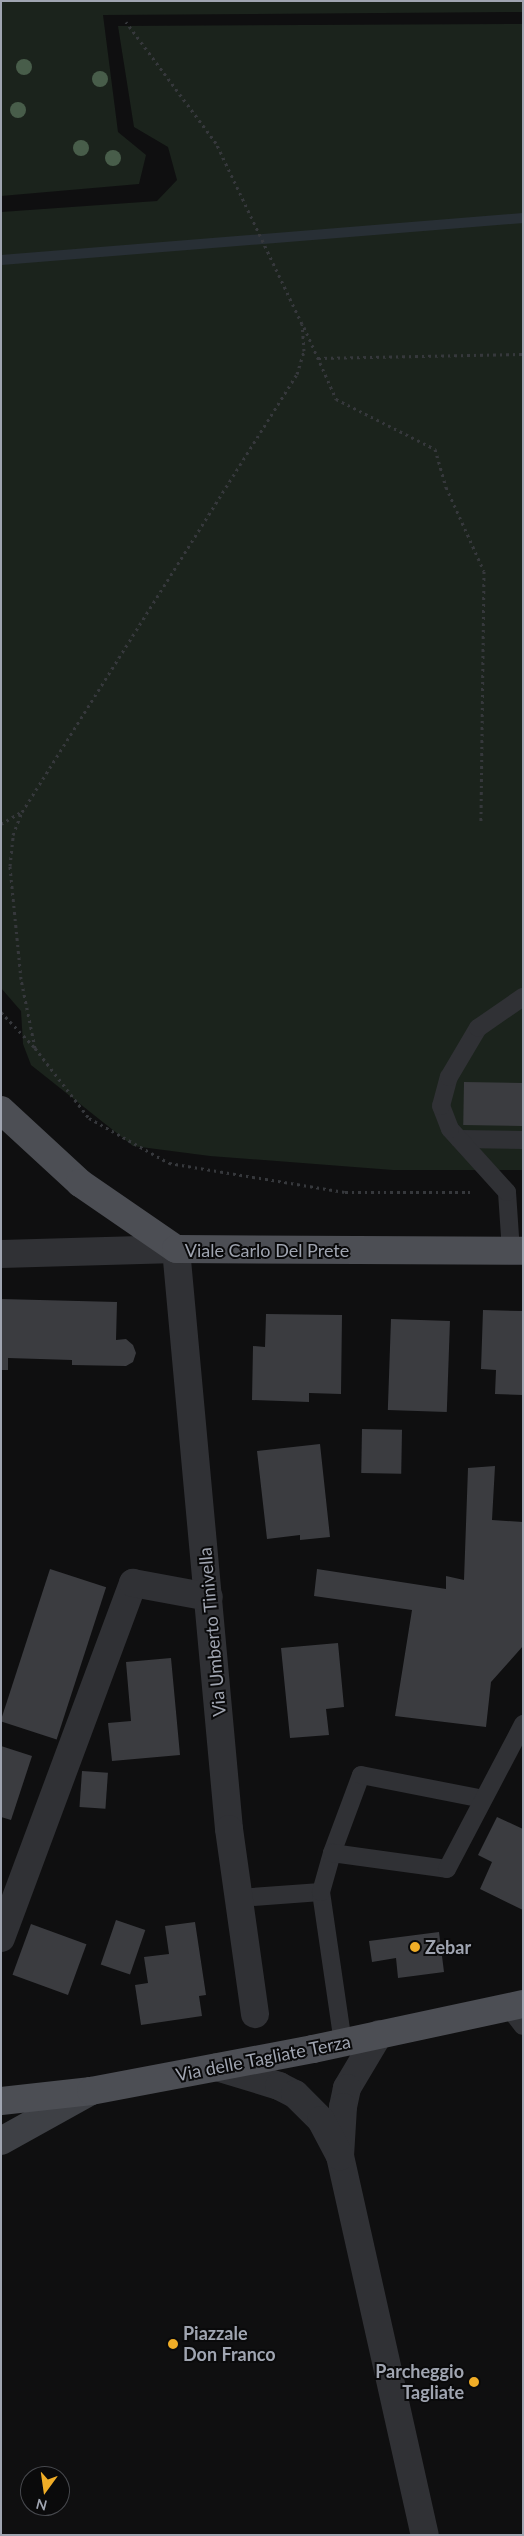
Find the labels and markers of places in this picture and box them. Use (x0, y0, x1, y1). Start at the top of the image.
place label: Zebar (425, 1936, 471, 1958)
marker: Zebar (409, 1941, 421, 1953)
place label: Piazzale Don Franco (183, 2323, 276, 2366)
marker: Piazzale Don Franco (167, 2338, 179, 2350)
place label: Parcheggio Tagliate (375, 2361, 464, 2404)
marker: Parcheggio Tagliate (468, 2376, 480, 2388)

